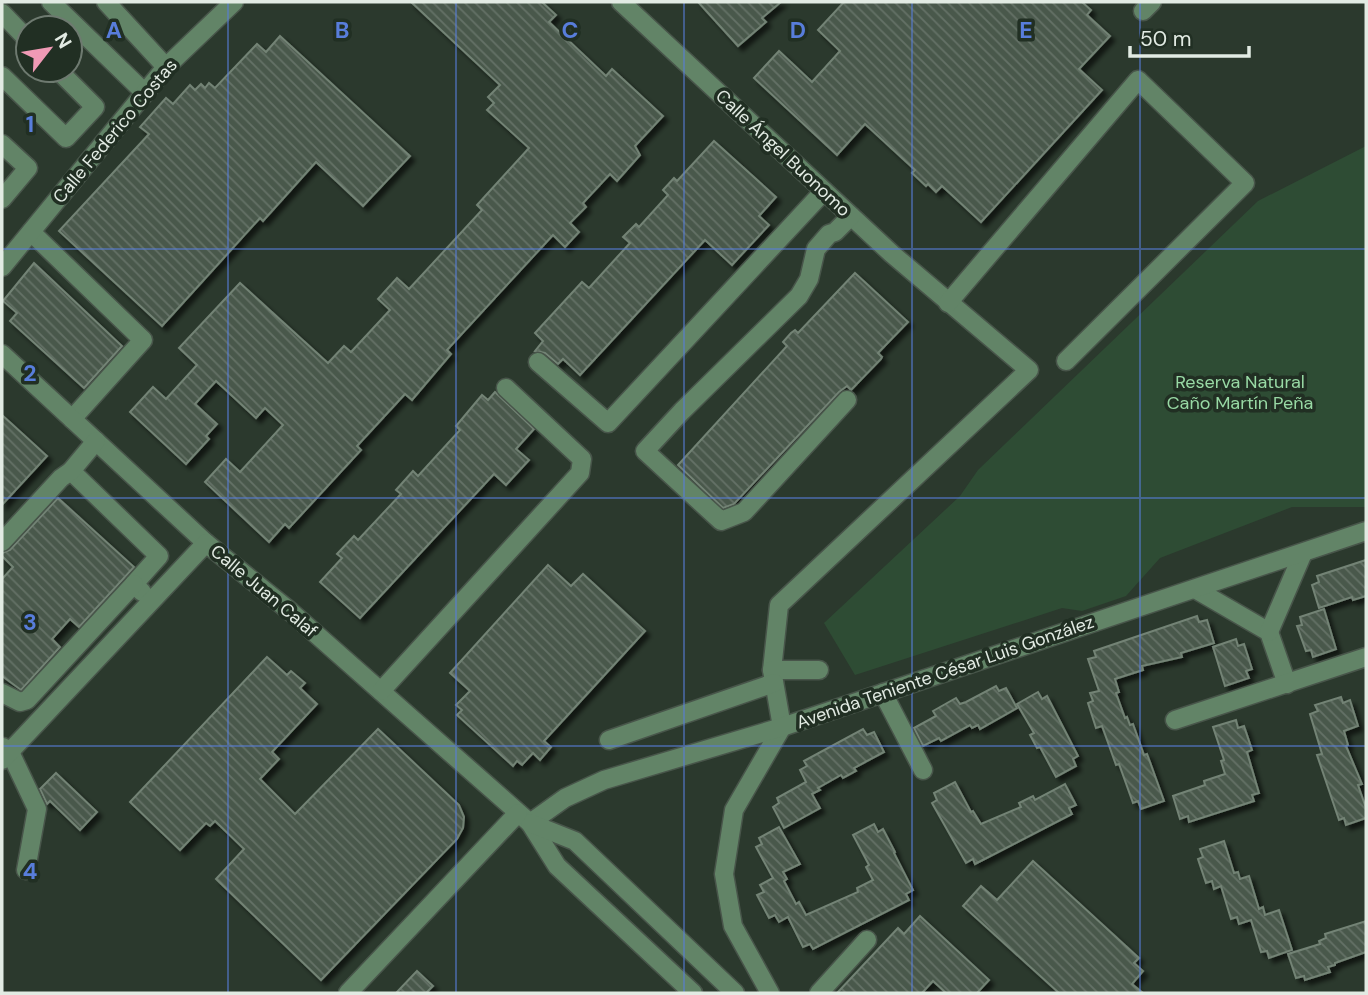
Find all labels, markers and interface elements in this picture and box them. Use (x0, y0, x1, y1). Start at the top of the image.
north arrow (14, 14, 84, 84)
scale bar (1130, 14, 1249, 58)
text: A (106, 15, 122, 45)
text: B (335, 15, 349, 45)
text: C (562, 15, 578, 45)
text: D (790, 15, 806, 45)
text: E (1019, 15, 1033, 45)
text: 50 m (1140, 25, 1191, 53)
text: N (49, 28, 77, 53)
street label: Calle Federico Costas (47, 54, 183, 208)
street label: Calle Ángel Buonomo (710, 84, 856, 222)
text: 1 (26, 109, 34, 139)
text: 2 (23, 358, 37, 388)
park label: Reserva Natural Caño Martín Peña (1167, 370, 1313, 415)
street label: Calle Juan Calaf (205, 539, 323, 643)
text: 3 (23, 607, 37, 637)
street label: Avenida Teniente César Luis González (793, 610, 1097, 734)
text: 4 (23, 856, 38, 886)

